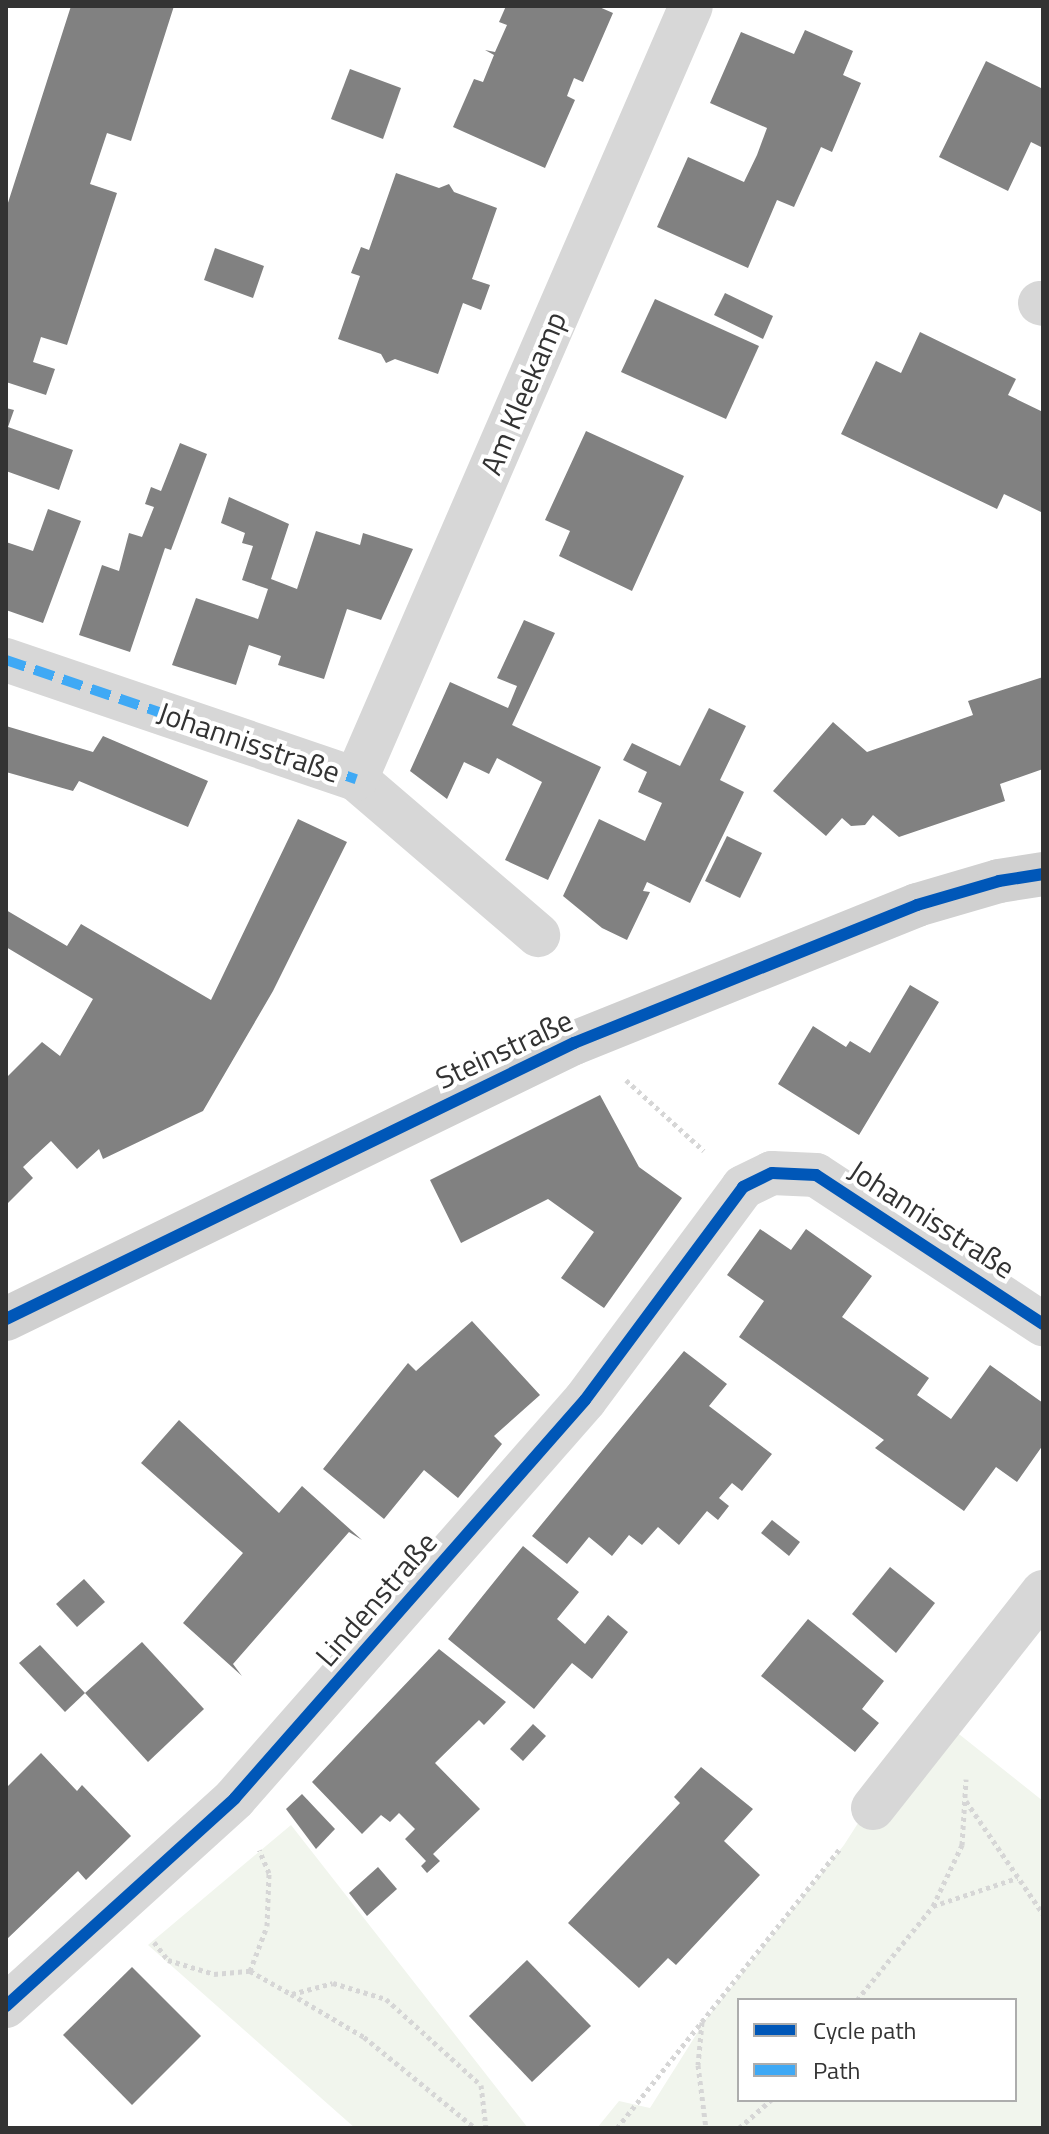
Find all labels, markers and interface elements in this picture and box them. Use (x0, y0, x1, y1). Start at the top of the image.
street label: Am Kleekamp (472, 306, 574, 480)
street label: Johannisstraße (153, 694, 345, 790)
street label: Steinstraße (430, 1002, 578, 1096)
street label: Johannisstraße (842, 1152, 1022, 1286)
street label: Lindenstraße (308, 1524, 444, 1674)
legend (737, 1998, 1017, 2102)
text: Cycle path (813, 2012, 916, 2048)
text: Path (813, 2052, 860, 2088)

